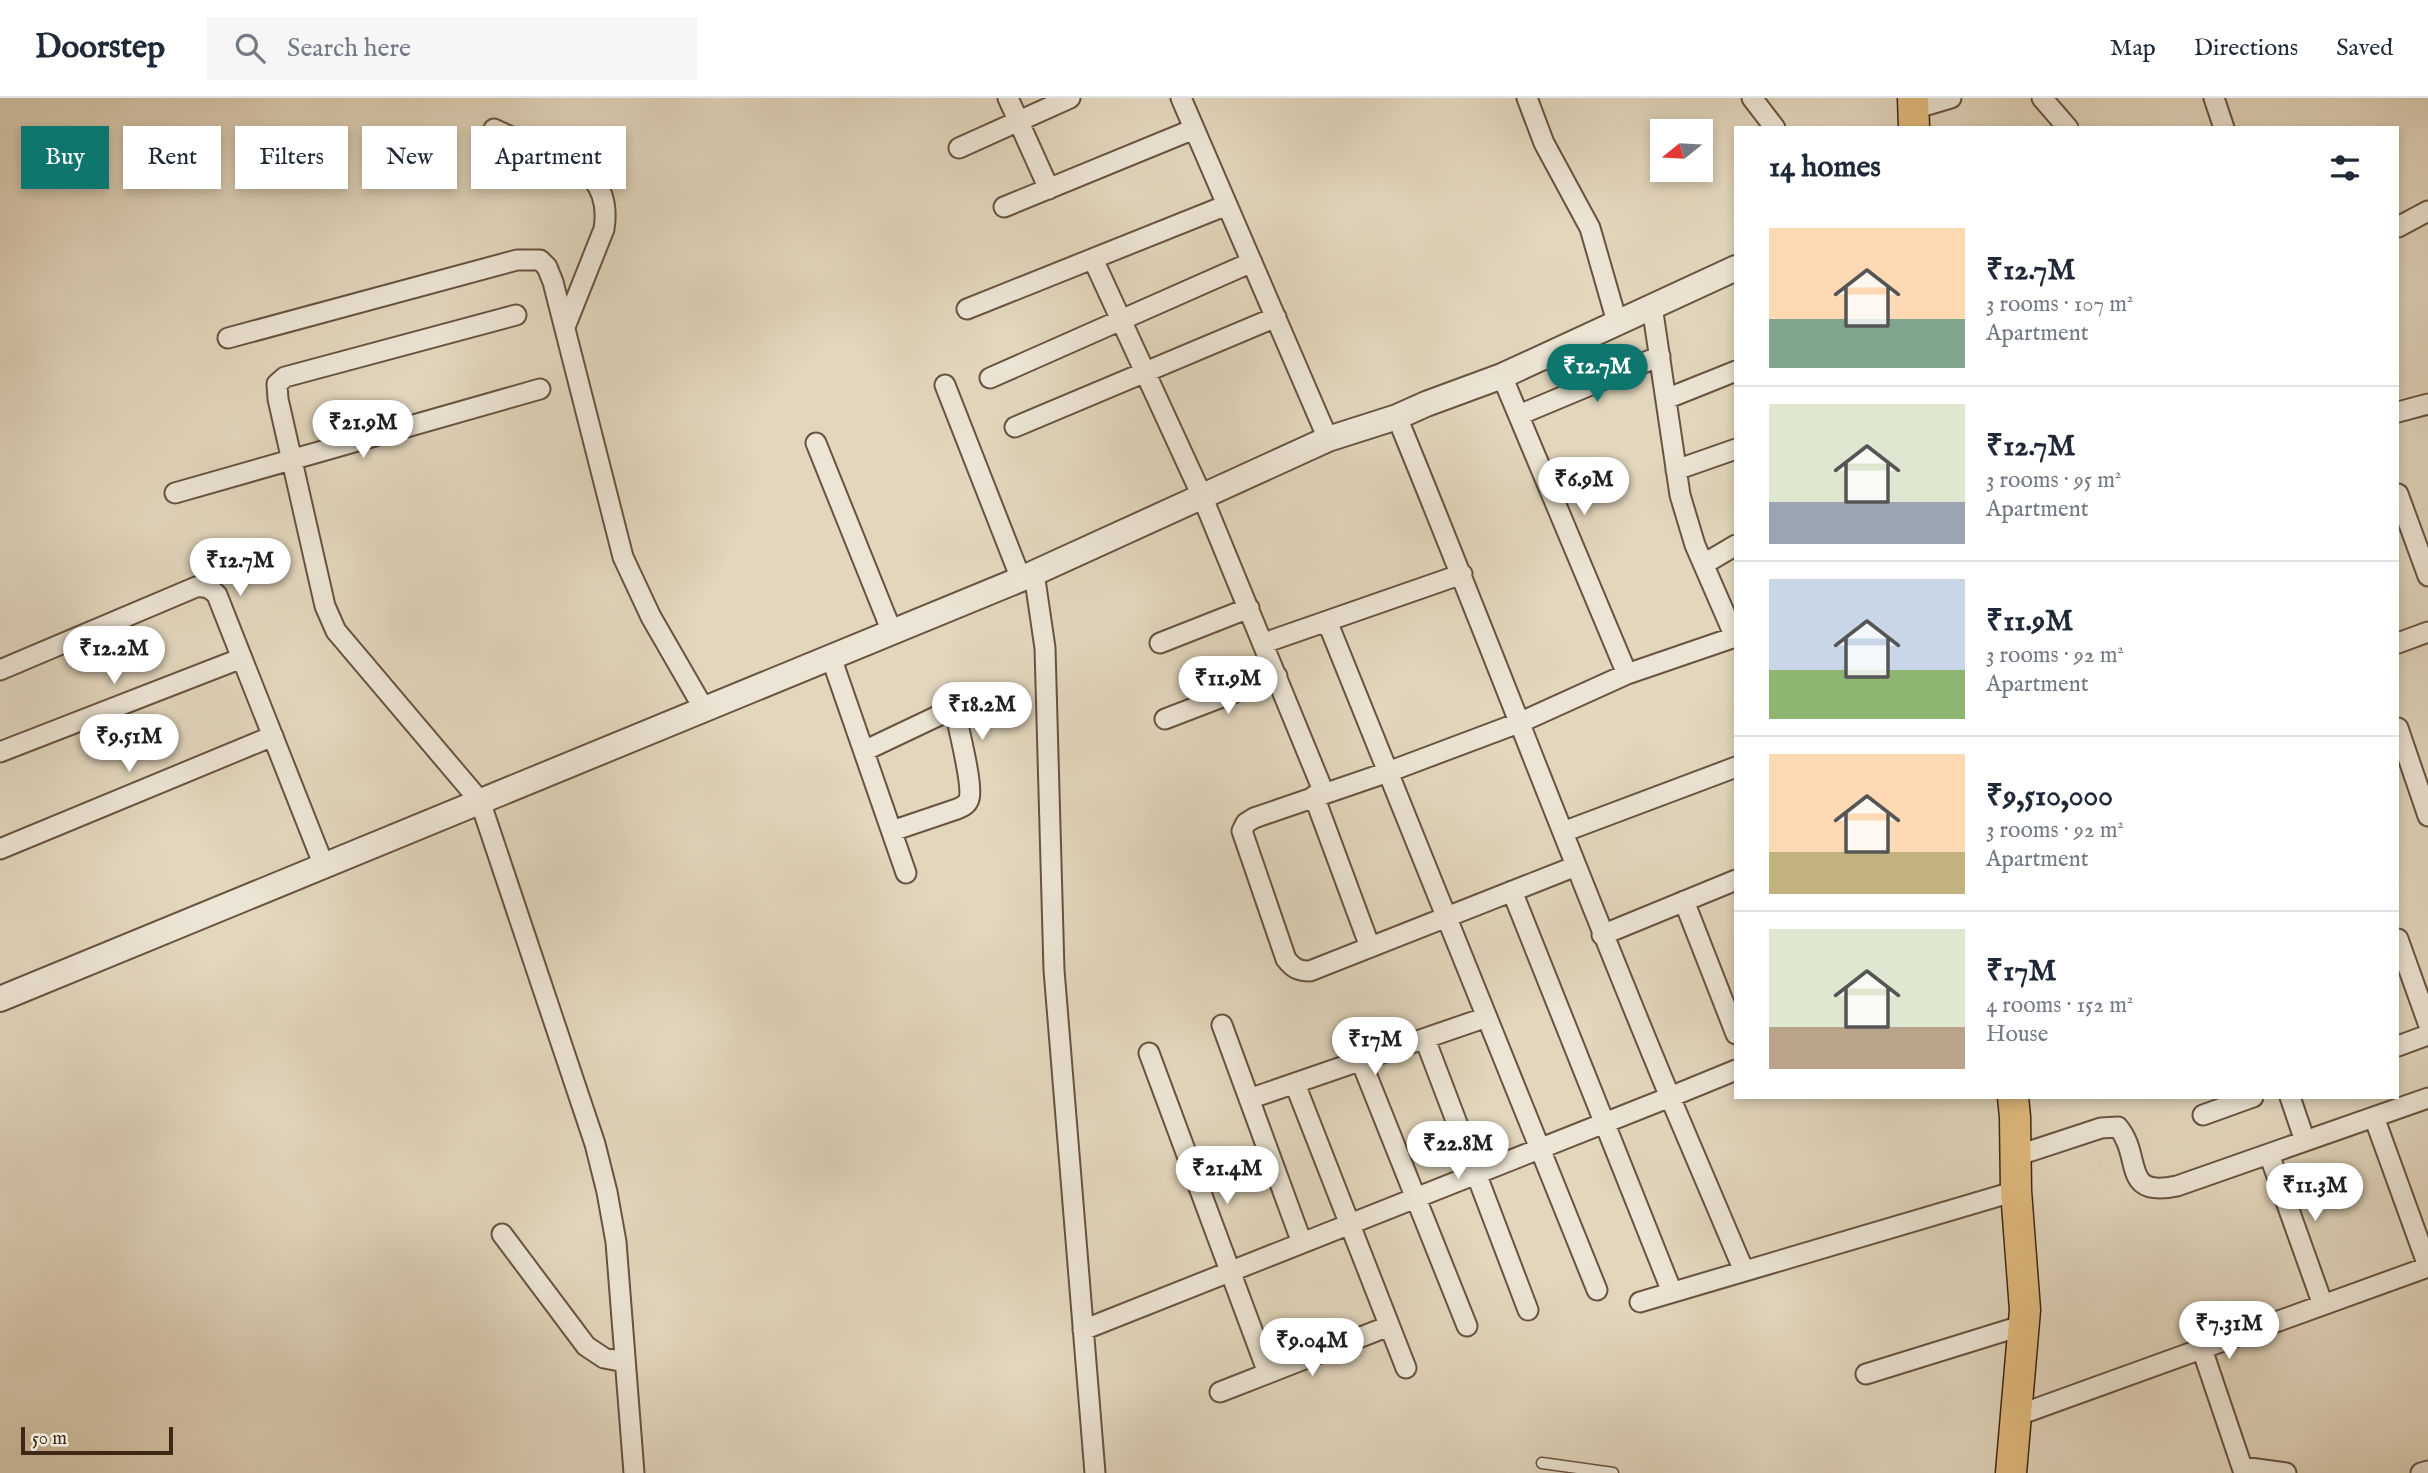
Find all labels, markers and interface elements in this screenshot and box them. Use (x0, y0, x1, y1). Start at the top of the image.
search box (207, 17, 697, 80)
text: Doorstep (35, 27, 165, 69)
icon: search (231, 29, 269, 67)
text: Search here (287, 32, 411, 65)
text: Map (2110, 33, 2156, 64)
text: Directions (2194, 33, 2298, 64)
text: Saved (2336, 33, 2393, 64)
north arrow (1650, 119, 1713, 182)
map controls (1650, 119, 1713, 182)
chip: Buy (21, 126, 109, 189)
chip: Rent (123, 126, 221, 189)
chip: Filters (235, 126, 348, 189)
chip: New (362, 126, 457, 189)
chip: Apartment (471, 126, 626, 189)
text: 14 homes (1769, 149, 1881, 187)
icon: filters (2326, 149, 2364, 187)
text: ₹12.7M (1986, 252, 2076, 290)
icon: home (1825, 256, 1909, 340)
text: 3 rooms · 107 m² (1986, 290, 2134, 319)
text: Apartment (1986, 319, 2089, 348)
pin: ₹12.7M (1540, 344, 1654, 404)
text: ₹12.7M (1563, 352, 1631, 381)
pin: ₹21.9M (306, 400, 420, 460)
text: ₹21.9M (328, 408, 398, 437)
text: ₹12.7M (1986, 428, 2076, 466)
icon: home (1825, 432, 1909, 516)
pin: ₹6.9M (1535, 458, 1633, 517)
text: ₹6.9M (1554, 465, 1614, 494)
text: 3 rooms · 95 m² (1986, 466, 2121, 495)
text: Apartment (1986, 495, 2089, 524)
pin: ₹12.7M (183, 538, 297, 598)
text: ₹12.7M (206, 546, 274, 575)
text: ₹11.9M (1986, 603, 2073, 641)
icon: home (1825, 607, 1909, 691)
pin: ₹12.2M (57, 626, 171, 686)
text: ₹12.2M (79, 634, 149, 663)
text: 3 rooms · 92 m² (1986, 641, 2124, 670)
pin: ₹11.9M (1171, 656, 1285, 716)
text: ₹11.9M (1195, 664, 1261, 693)
text: Apartment (1986, 670, 2089, 699)
pin: ₹18.2M (925, 682, 1039, 742)
text: ₹18.2M (948, 690, 1016, 719)
pin: ₹9.51M (72, 714, 186, 774)
text: ₹9.51M (96, 722, 162, 751)
text: ₹9,510,000 (1986, 778, 2113, 816)
icon: home (1825, 782, 1909, 866)
text: 3 rooms · 92 m² (1986, 816, 2124, 845)
text: Apartment (1986, 845, 2089, 874)
text: ₹17M (1986, 953, 2057, 991)
icon: home (1825, 957, 1909, 1041)
text: 4 rooms · 152 m² (1986, 991, 2133, 1020)
pin: ₹17M (1334, 1018, 1416, 1077)
text: House (1986, 1020, 2048, 1049)
text: ₹17M (1348, 1025, 1402, 1054)
pin: ₹22.8M (1401, 1122, 1515, 1181)
text: ₹22.8M (1423, 1129, 1493, 1158)
pin: ₹21.4M (1170, 1146, 1284, 1206)
text: ₹21.4M (1192, 1154, 1262, 1183)
pin: ₹11.3M (2258, 1164, 2372, 1223)
text: ₹11.3M (2282, 1171, 2348, 1200)
pin: ₹7.31M (2172, 1302, 2286, 1361)
text: ₹7.31M (2195, 1309, 2263, 1338)
pin: ₹9.04M (1255, 1318, 1369, 1378)
text: ₹9.04M (1276, 1326, 1348, 1355)
scale bar (21, 1424, 173, 1456)
text: 50 m (32, 1427, 67, 1451)

